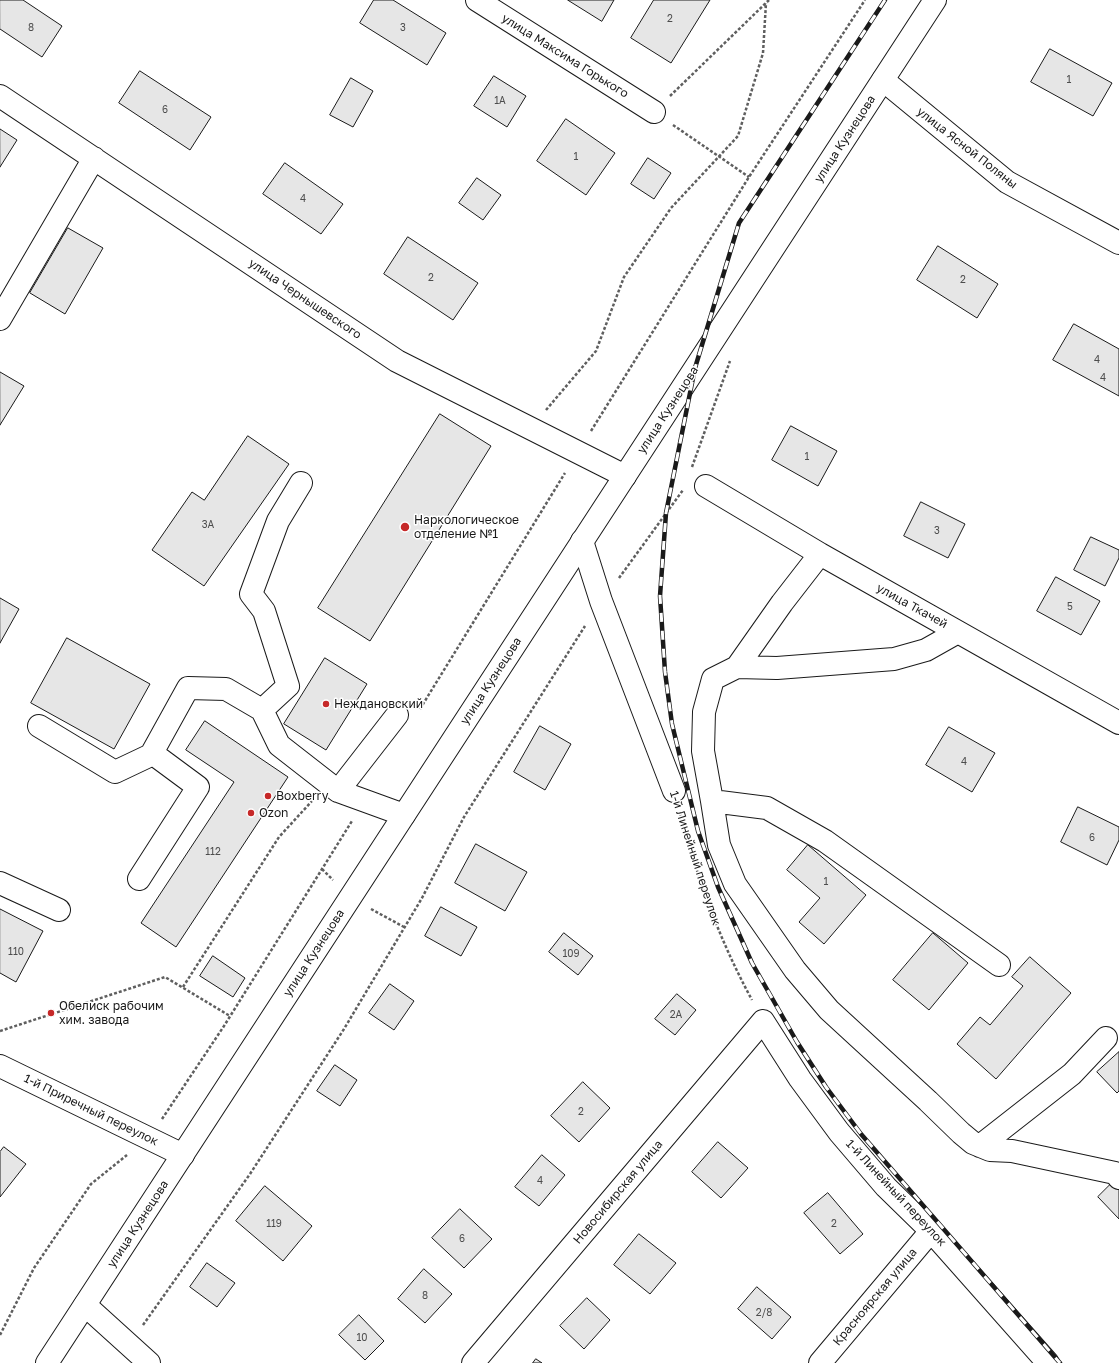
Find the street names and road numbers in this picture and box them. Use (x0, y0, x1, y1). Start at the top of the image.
street label: улица Максима Горького (499, 11, 631, 101)
street label: улица Кузнецова (811, 93, 879, 185)
street label: улица Ясной Поляны (914, 104, 1020, 192)
street label: улица Чернышевского (246, 256, 364, 342)
street label: улица Кузнецова (634, 364, 702, 456)
street label: улица Ткачей (874, 581, 950, 631)
street label: улица Кузнецова (457, 635, 525, 727)
street label: 1-й Линейный переулок (666, 789, 724, 927)
street label: улица Кузнецова (280, 907, 348, 999)
street label: 1-й Приречный переулок (21, 1071, 161, 1149)
street label: Новосибирская улица (570, 1137, 666, 1247)
street label: 1-й Линейный переулок (843, 1137, 949, 1249)
street label: улица Кузнецова (104, 1178, 172, 1270)
street label: Красноярская улица (830, 1245, 920, 1349)

